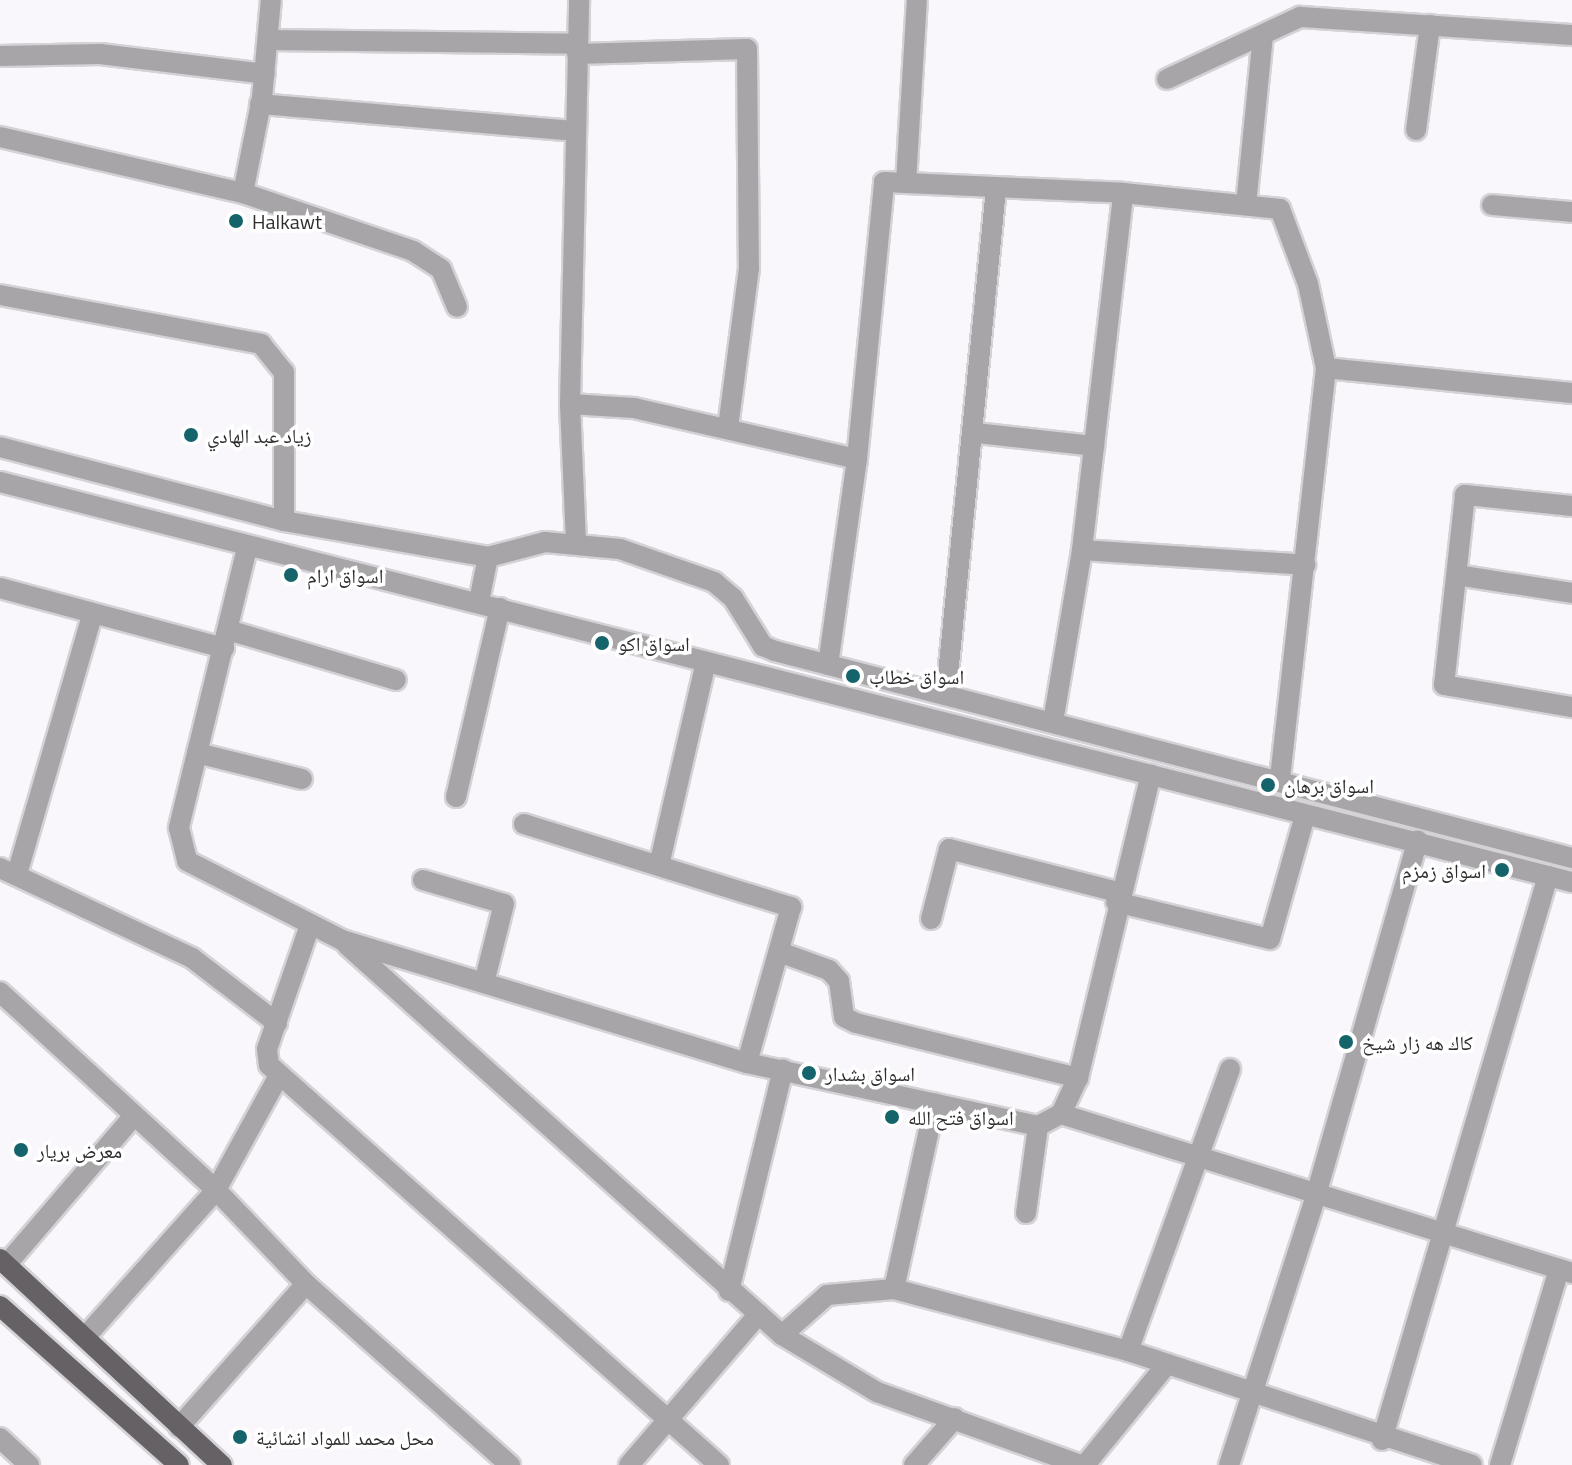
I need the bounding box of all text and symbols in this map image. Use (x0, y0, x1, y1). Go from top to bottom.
place label: Halkawt (252, 209, 322, 233)
marker: Halkawt (227, 212, 245, 230)
place label: زياد عبد الهادي (207, 423, 311, 447)
marker: زياد عبد الهادي (182, 426, 200, 444)
place label: اسواق ارام (307, 563, 383, 587)
marker: اسواق ارام (282, 566, 300, 584)
place label: اسواق اكو (618, 631, 690, 655)
marker: اسواق اكو (593, 634, 611, 652)
place label: اسواق خطاب (869, 664, 964, 688)
marker: اسواق خطاب (844, 667, 862, 685)
place label: اسواق برهان (1284, 773, 1374, 797)
marker: اسواق برهان (1259, 776, 1277, 794)
place label: اسواق زمزم (1402, 858, 1486, 882)
marker: اسواق زمزم (1493, 861, 1511, 879)
place label: كاك هه زار شيخ (1362, 1030, 1473, 1054)
marker: كاك هه زار شيخ (1337, 1033, 1355, 1051)
place label: اسواق بشدار (825, 1061, 915, 1085)
marker: اسواق بشدار (800, 1064, 818, 1082)
place label: اسواق فتح الله (908, 1105, 1014, 1129)
marker: اسواق فتح الله (883, 1108, 901, 1126)
place label: معرض بريار (37, 1138, 122, 1162)
marker: معرض بريار (12, 1141, 30, 1159)
place label: محل محمد للمواد انشائية (256, 1425, 434, 1449)
marker: محل محمد للمواد انشائية (231, 1428, 249, 1446)

